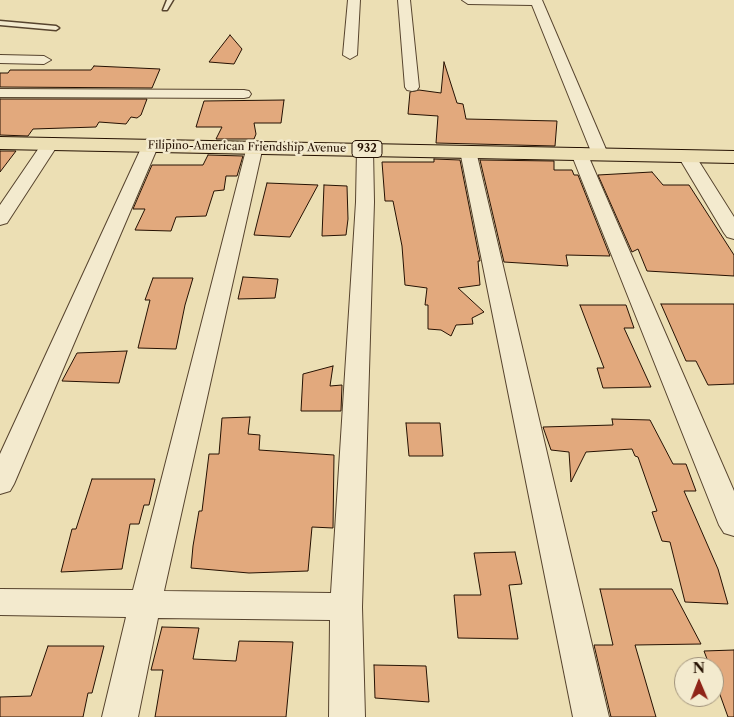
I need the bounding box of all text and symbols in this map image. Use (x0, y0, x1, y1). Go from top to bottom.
street label: Filipino-American Friendship Avenue (148, 139, 346, 155)
road number: 932 (352, 140, 382, 158)
north arrow (674, 657, 724, 707)
text: N (693, 659, 705, 677)

